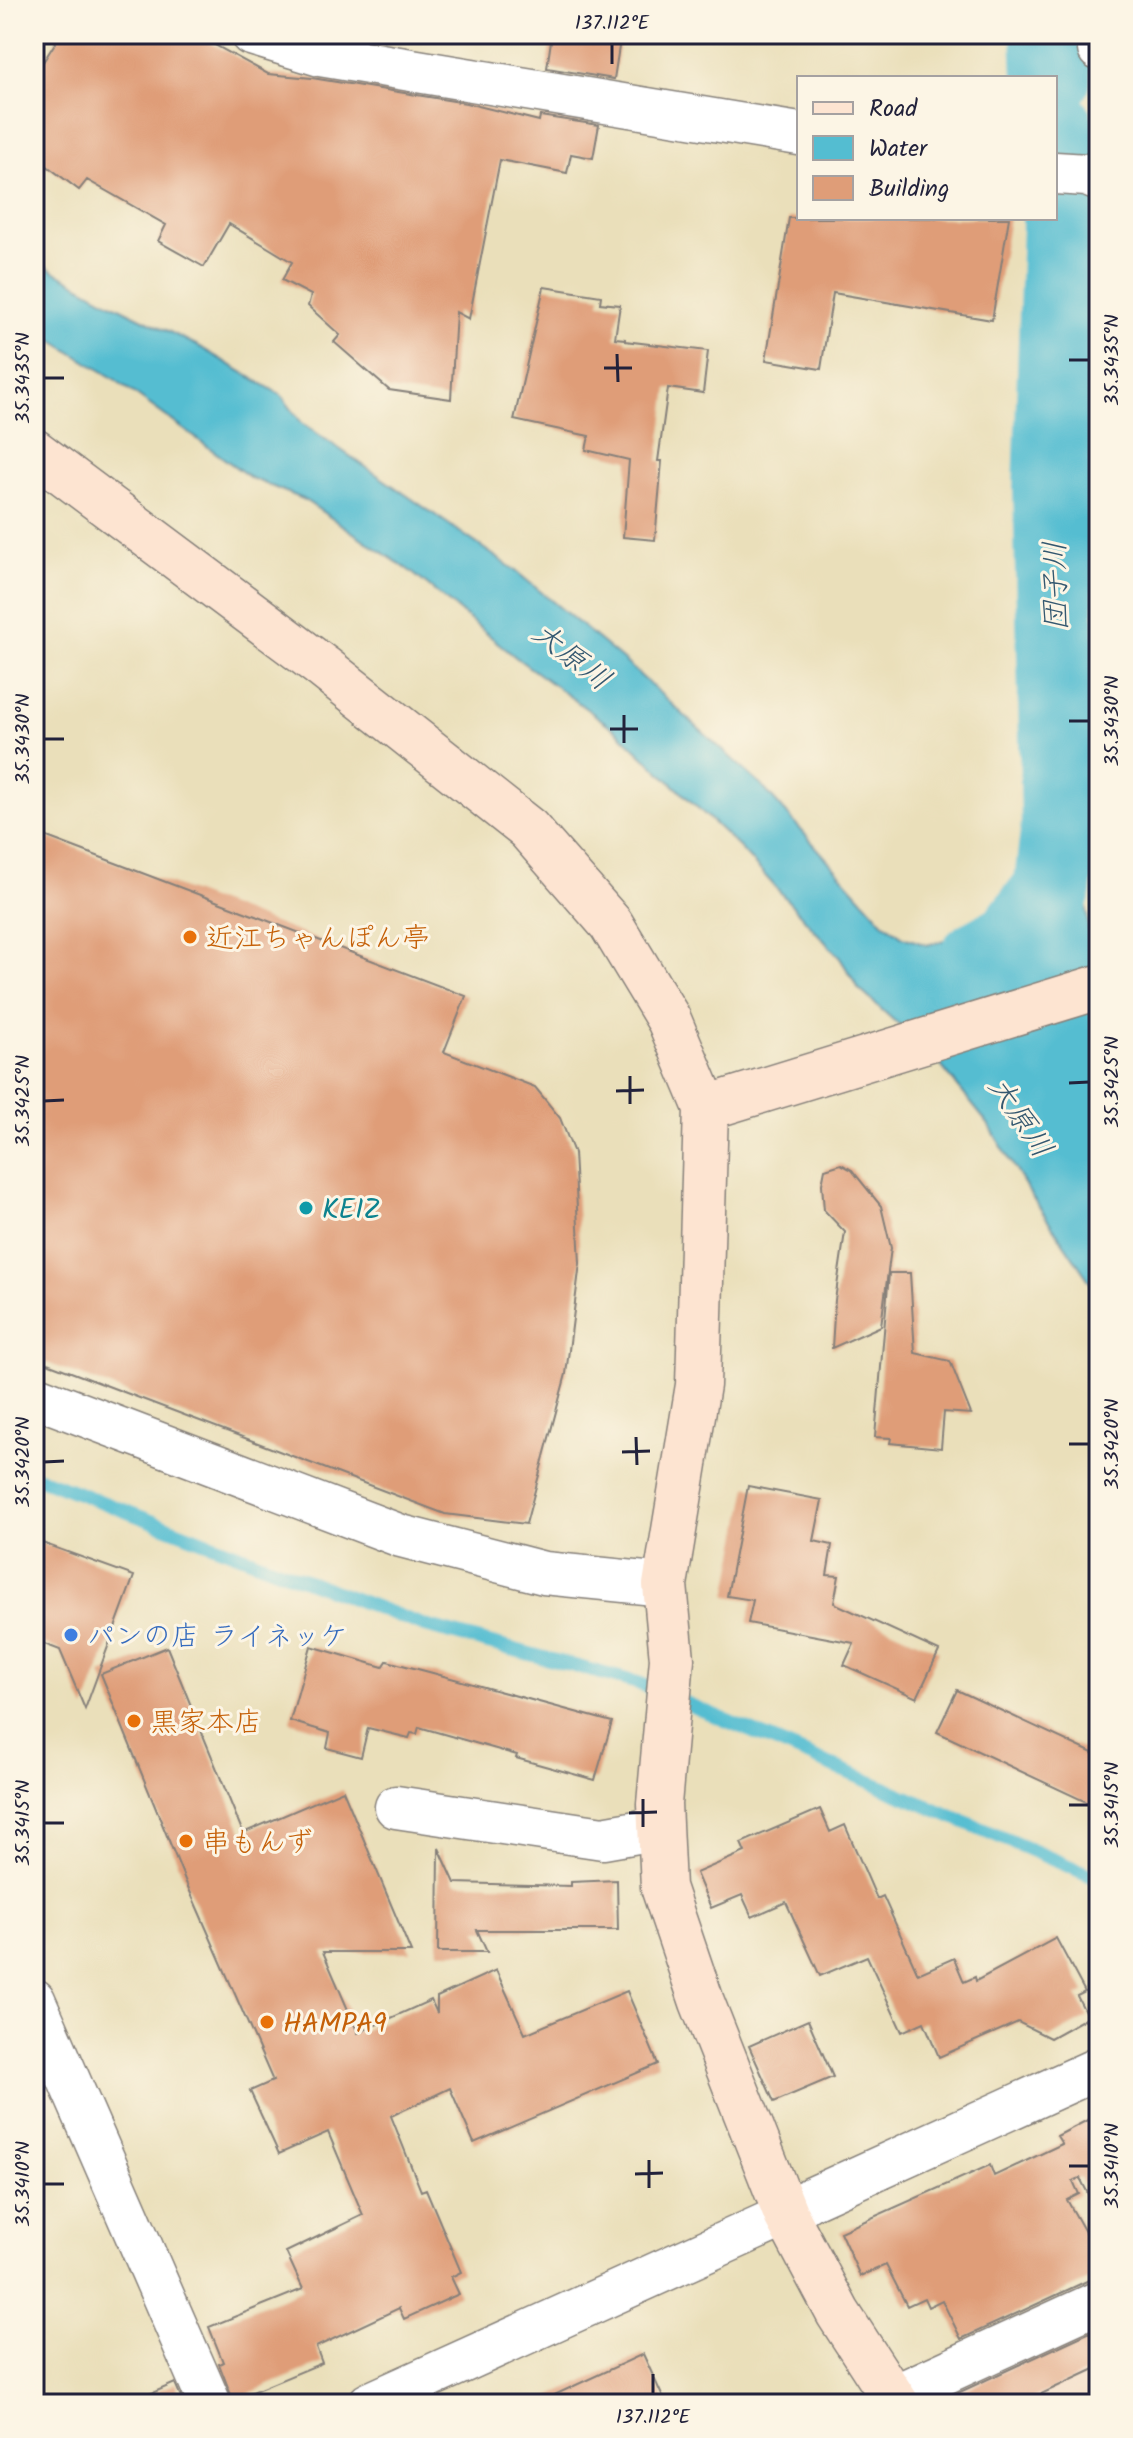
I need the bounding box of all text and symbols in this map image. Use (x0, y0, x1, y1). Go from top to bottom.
text: 137.112°E (575, 8, 650, 40)
legend (797, 76, 1057, 220)
text: Road (869, 90, 918, 129)
text: Water (869, 130, 929, 169)
text: Building (869, 170, 949, 209)
text: 35.3435°N (1097, 314, 1129, 406)
text: 35.3435°N (8, 332, 40, 424)
water label: 団子川 (1032, 541, 1082, 631)
water label: 大原川 (521, 611, 621, 704)
text: 35.3430°N (1097, 675, 1129, 767)
text: 35.3430°N (8, 693, 40, 785)
place label: 近江ちゃんぽん亭 (206, 917, 430, 962)
marker: 近江ちゃんぽん亭 (181, 928, 199, 946)
text: 35.3425°N (1097, 1036, 1129, 1128)
text: 35.3425°N (8, 1055, 40, 1147)
water label: 大原川 (974, 1067, 1064, 1169)
place label: KEIZ (322, 1188, 381, 1233)
marker: KEIZ (297, 1199, 315, 1217)
text: 35.3420°N (1097, 1398, 1129, 1490)
text: 35.3420°N (8, 1416, 40, 1508)
place label: パンの店 ライネッケ (87, 1615, 348, 1660)
marker: パンの店 ライネッケ (62, 1626, 80, 1644)
place label: 黒家本店 (150, 1701, 262, 1746)
marker: 黒家本店 (125, 1712, 143, 1730)
text: 35.3415°N (1097, 1762, 1129, 1848)
text: 35.3415°N (8, 1780, 40, 1866)
place label: 串もんず (202, 1821, 313, 1866)
marker: 串もんず (177, 1832, 195, 1850)
place label: HAMPA9 (283, 2002, 387, 2047)
marker: HAMPA9 (258, 2013, 276, 2031)
text: 35.3410°N (1097, 2123, 1129, 2209)
text: 35.3410°N (8, 2141, 40, 2227)
text: 137.112°E (616, 2402, 691, 2434)

